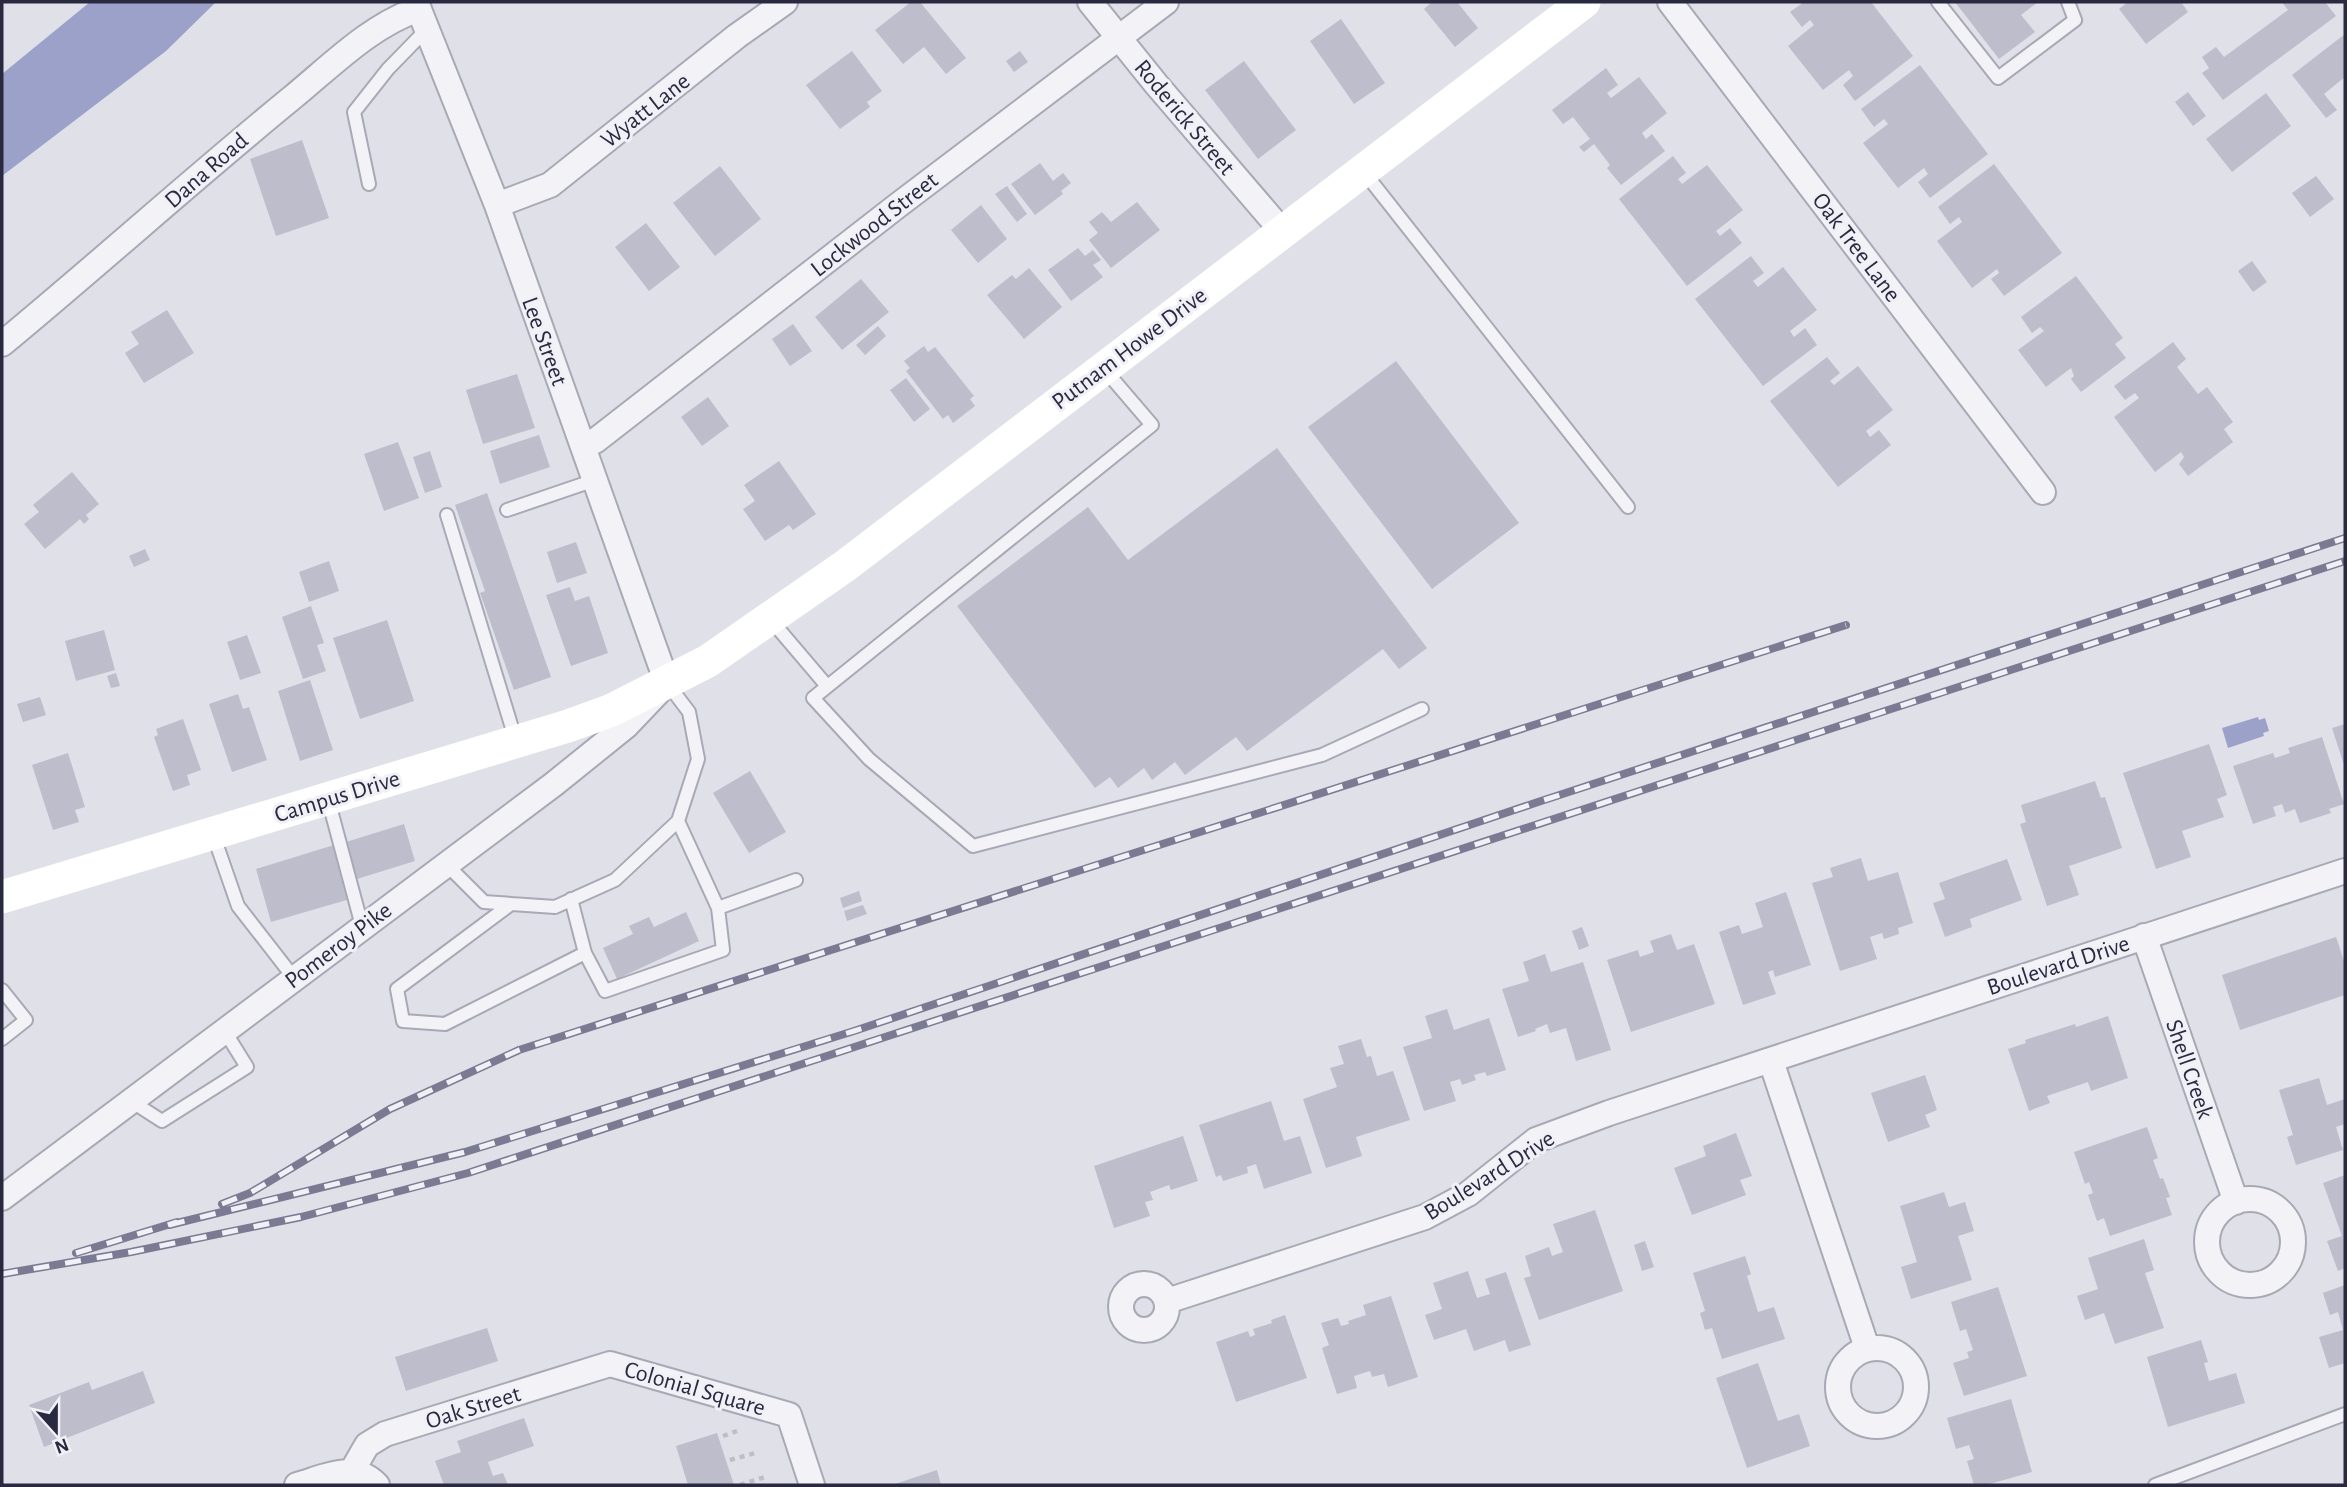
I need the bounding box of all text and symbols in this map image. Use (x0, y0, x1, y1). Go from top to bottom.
street label: Roderick Street (1129, 56, 1239, 180)
street label: Wyatt Lane (597, 69, 695, 153)
street label: Dana Road (160, 128, 253, 213)
street label: Lockwood Street (807, 168, 943, 282)
street label: Oak Tree Lane (1808, 189, 1905, 307)
street label: Putnam Howe Drive (1048, 283, 1211, 415)
street label: Lee Street (517, 294, 571, 389)
street label: Campus Drive (272, 767, 403, 827)
street label: Pomeroy Pike (281, 898, 396, 993)
street label: Boulevard Drive (1984, 932, 2133, 1000)
street label: Shell Creek (2161, 1017, 2217, 1122)
street label: Boulevard Drive (1420, 1126, 1559, 1225)
street label: Colonial Square (622, 1357, 768, 1421)
street label: Oak Street (423, 1382, 524, 1434)
north arrow (21, 1396, 91, 1466)
text: N (52, 1434, 71, 1457)

